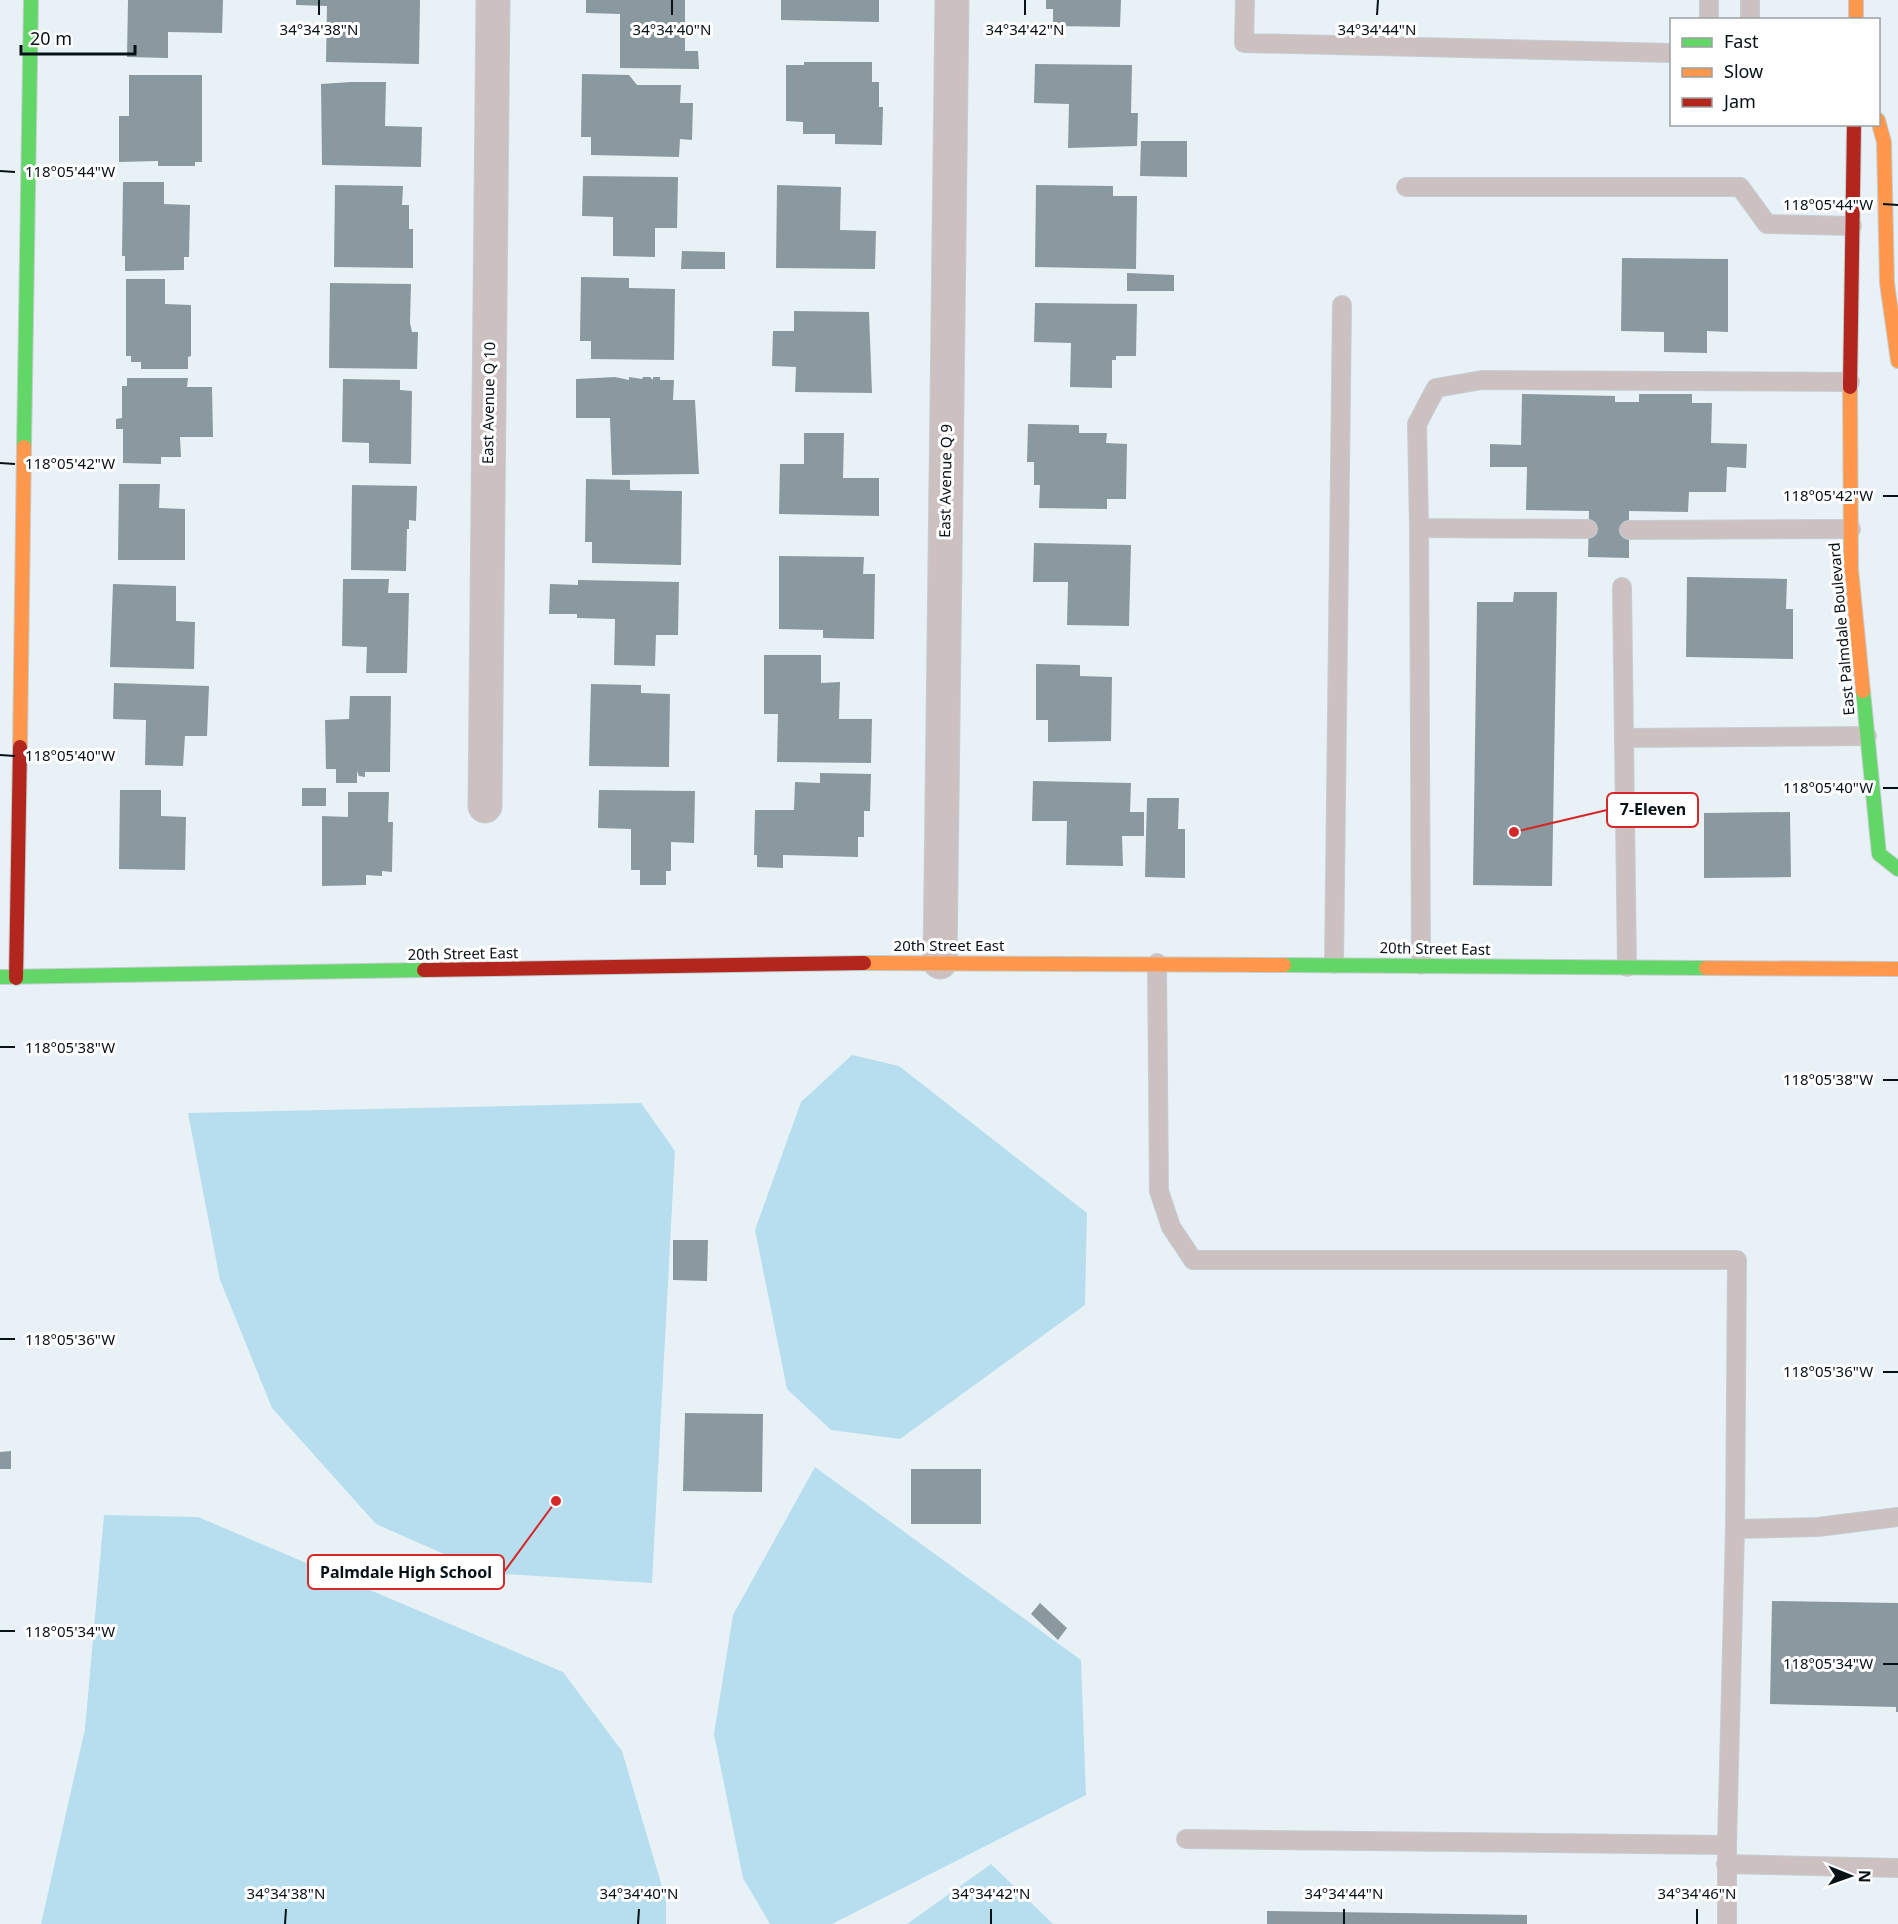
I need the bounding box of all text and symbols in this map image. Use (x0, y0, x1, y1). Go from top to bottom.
scale bar (21, 18, 135, 56)
legend (1670, 18, 1880, 126)
text: 34°34'38"N (280, 19, 358, 39)
text: 34°34'40"N (633, 19, 711, 39)
text: 34°34'42"N (986, 19, 1064, 39)
text: 34°34'44"N (1338, 19, 1416, 39)
text: 20 m (30, 26, 72, 50)
text: Fast (1724, 29, 1759, 53)
text: Slow (1724, 59, 1763, 83)
text: Jam (1722, 89, 1756, 113)
text: 118°05'44"W (25, 161, 115, 181)
text: 118°05'44"W (1783, 194, 1873, 214)
street label: East Avenue Q 10 (477, 342, 499, 464)
street label: East Avenue Q 9 (934, 424, 956, 538)
text: 118°05'42"W (25, 453, 115, 473)
text: 118°05'42"W (1783, 485, 1873, 505)
street label: East Palmdale Boulevard (1823, 542, 1859, 717)
text: 118°05'40"W (25, 745, 115, 765)
text: 118°05'40"W (1783, 777, 1873, 797)
callout: 7-Eleven (1607, 793, 1698, 827)
text: 7-Eleven (1620, 798, 1686, 820)
street label: 20th Street East (894, 935, 1005, 955)
street label: 20th Street East (1379, 937, 1491, 959)
street label: 20th Street East (407, 942, 519, 964)
text: 118°05'38"W (25, 1037, 115, 1057)
text: 118°05'38"W (1783, 1069, 1873, 1089)
text: 118°05'36"W (25, 1329, 115, 1349)
text: 118°05'36"W (1783, 1361, 1873, 1381)
callout: Palmdale High School (308, 1555, 504, 1589)
text: Palmdale High School (320, 1561, 492, 1583)
text: 118°05'34"W (25, 1621, 115, 1641)
text: 118°05'34"W (1783, 1653, 1873, 1673)
north arrow (1820, 1846, 1880, 1906)
text: N (1854, 1870, 1876, 1883)
text: 34°34'38"N (247, 1883, 325, 1903)
text: 34°34'40"N (600, 1883, 678, 1903)
text: 34°34'42"N (952, 1883, 1030, 1903)
text: 34°34'44"N (1305, 1883, 1383, 1903)
text: 34°34'46"N (1658, 1883, 1736, 1903)

